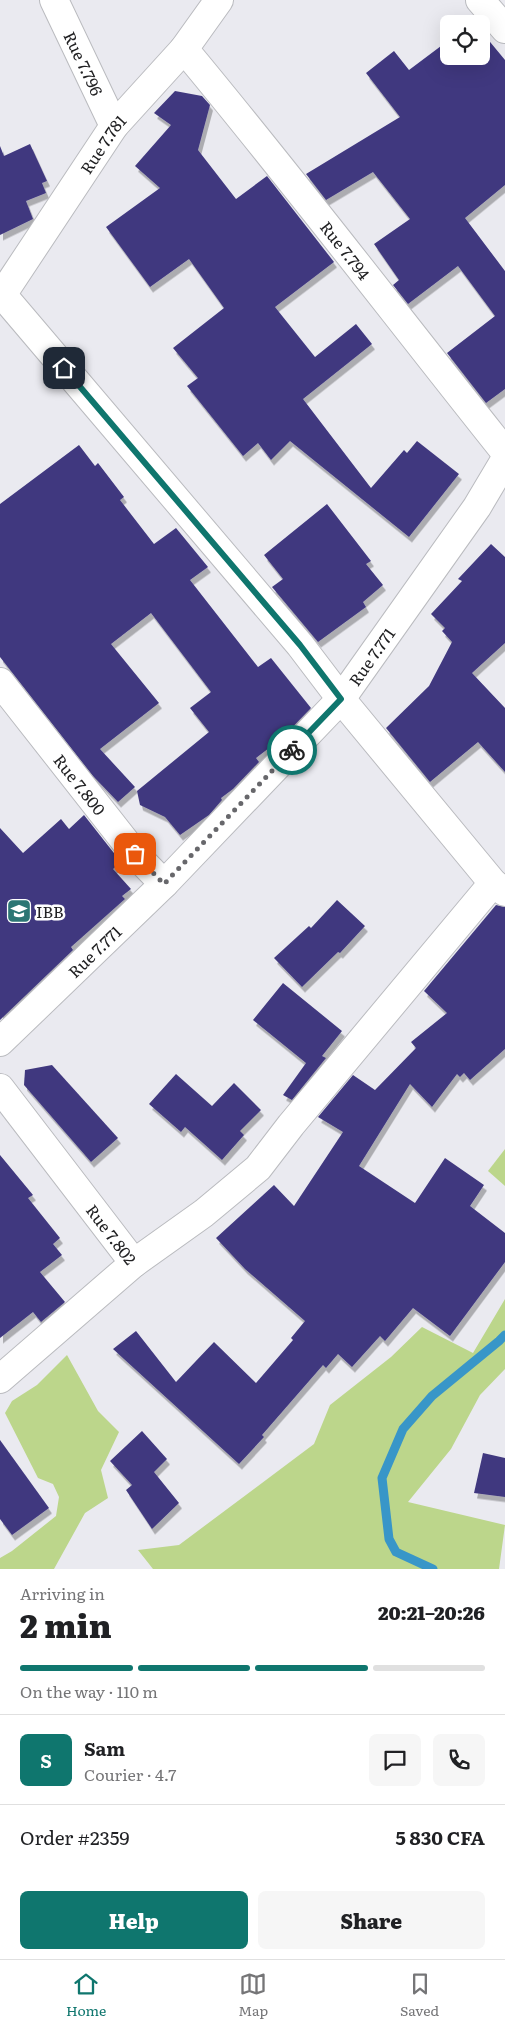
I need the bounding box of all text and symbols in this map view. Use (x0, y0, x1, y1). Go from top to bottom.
map controls (440, 15, 490, 65)
button: locate (440, 15, 490, 65)
street label: Rue 7.796 (59, 27, 110, 100)
street label: Rue 7.781 (74, 109, 131, 178)
street label: Rue 7.794 (315, 216, 377, 285)
pin (43, 347, 85, 389)
icon: home (50, 354, 78, 382)
street label: Rue 7.771 (342, 622, 400, 690)
courier (267, 725, 317, 775)
icon: bike (278, 736, 306, 764)
street label: Rue 7.800 (49, 749, 112, 820)
pin (114, 833, 156, 875)
icon: bag (121, 840, 149, 868)
school or university icon: IBB (6, 898, 32, 924)
place label: IBB (36, 899, 64, 923)
street label: Rue 7.771 (62, 919, 127, 983)
street label: Rue 7.802 (81, 1199, 143, 1269)
text: Arriving in (20, 1581, 105, 1605)
text: 20:21–20:26 (378, 1598, 485, 1626)
text: 2 min (20, 1600, 112, 1648)
text: On the way · 110 m (20, 1679, 158, 1703)
text: Sam (84, 1734, 125, 1762)
button: chat (369, 1734, 421, 1786)
button: phone (433, 1734, 485, 1786)
text: S (40, 1746, 52, 1774)
text: Courier · 4.7 (84, 1762, 176, 1786)
text: Order #2359 (20, 1823, 129, 1851)
text: 5 830 CFA (395, 1823, 485, 1851)
button: Help (20, 1891, 248, 1949)
button: Share (258, 1891, 485, 1949)
tab: Home (66, 1970, 106, 2020)
tab: Map (238, 1970, 268, 2020)
tab: Saved (400, 1970, 439, 2020)

